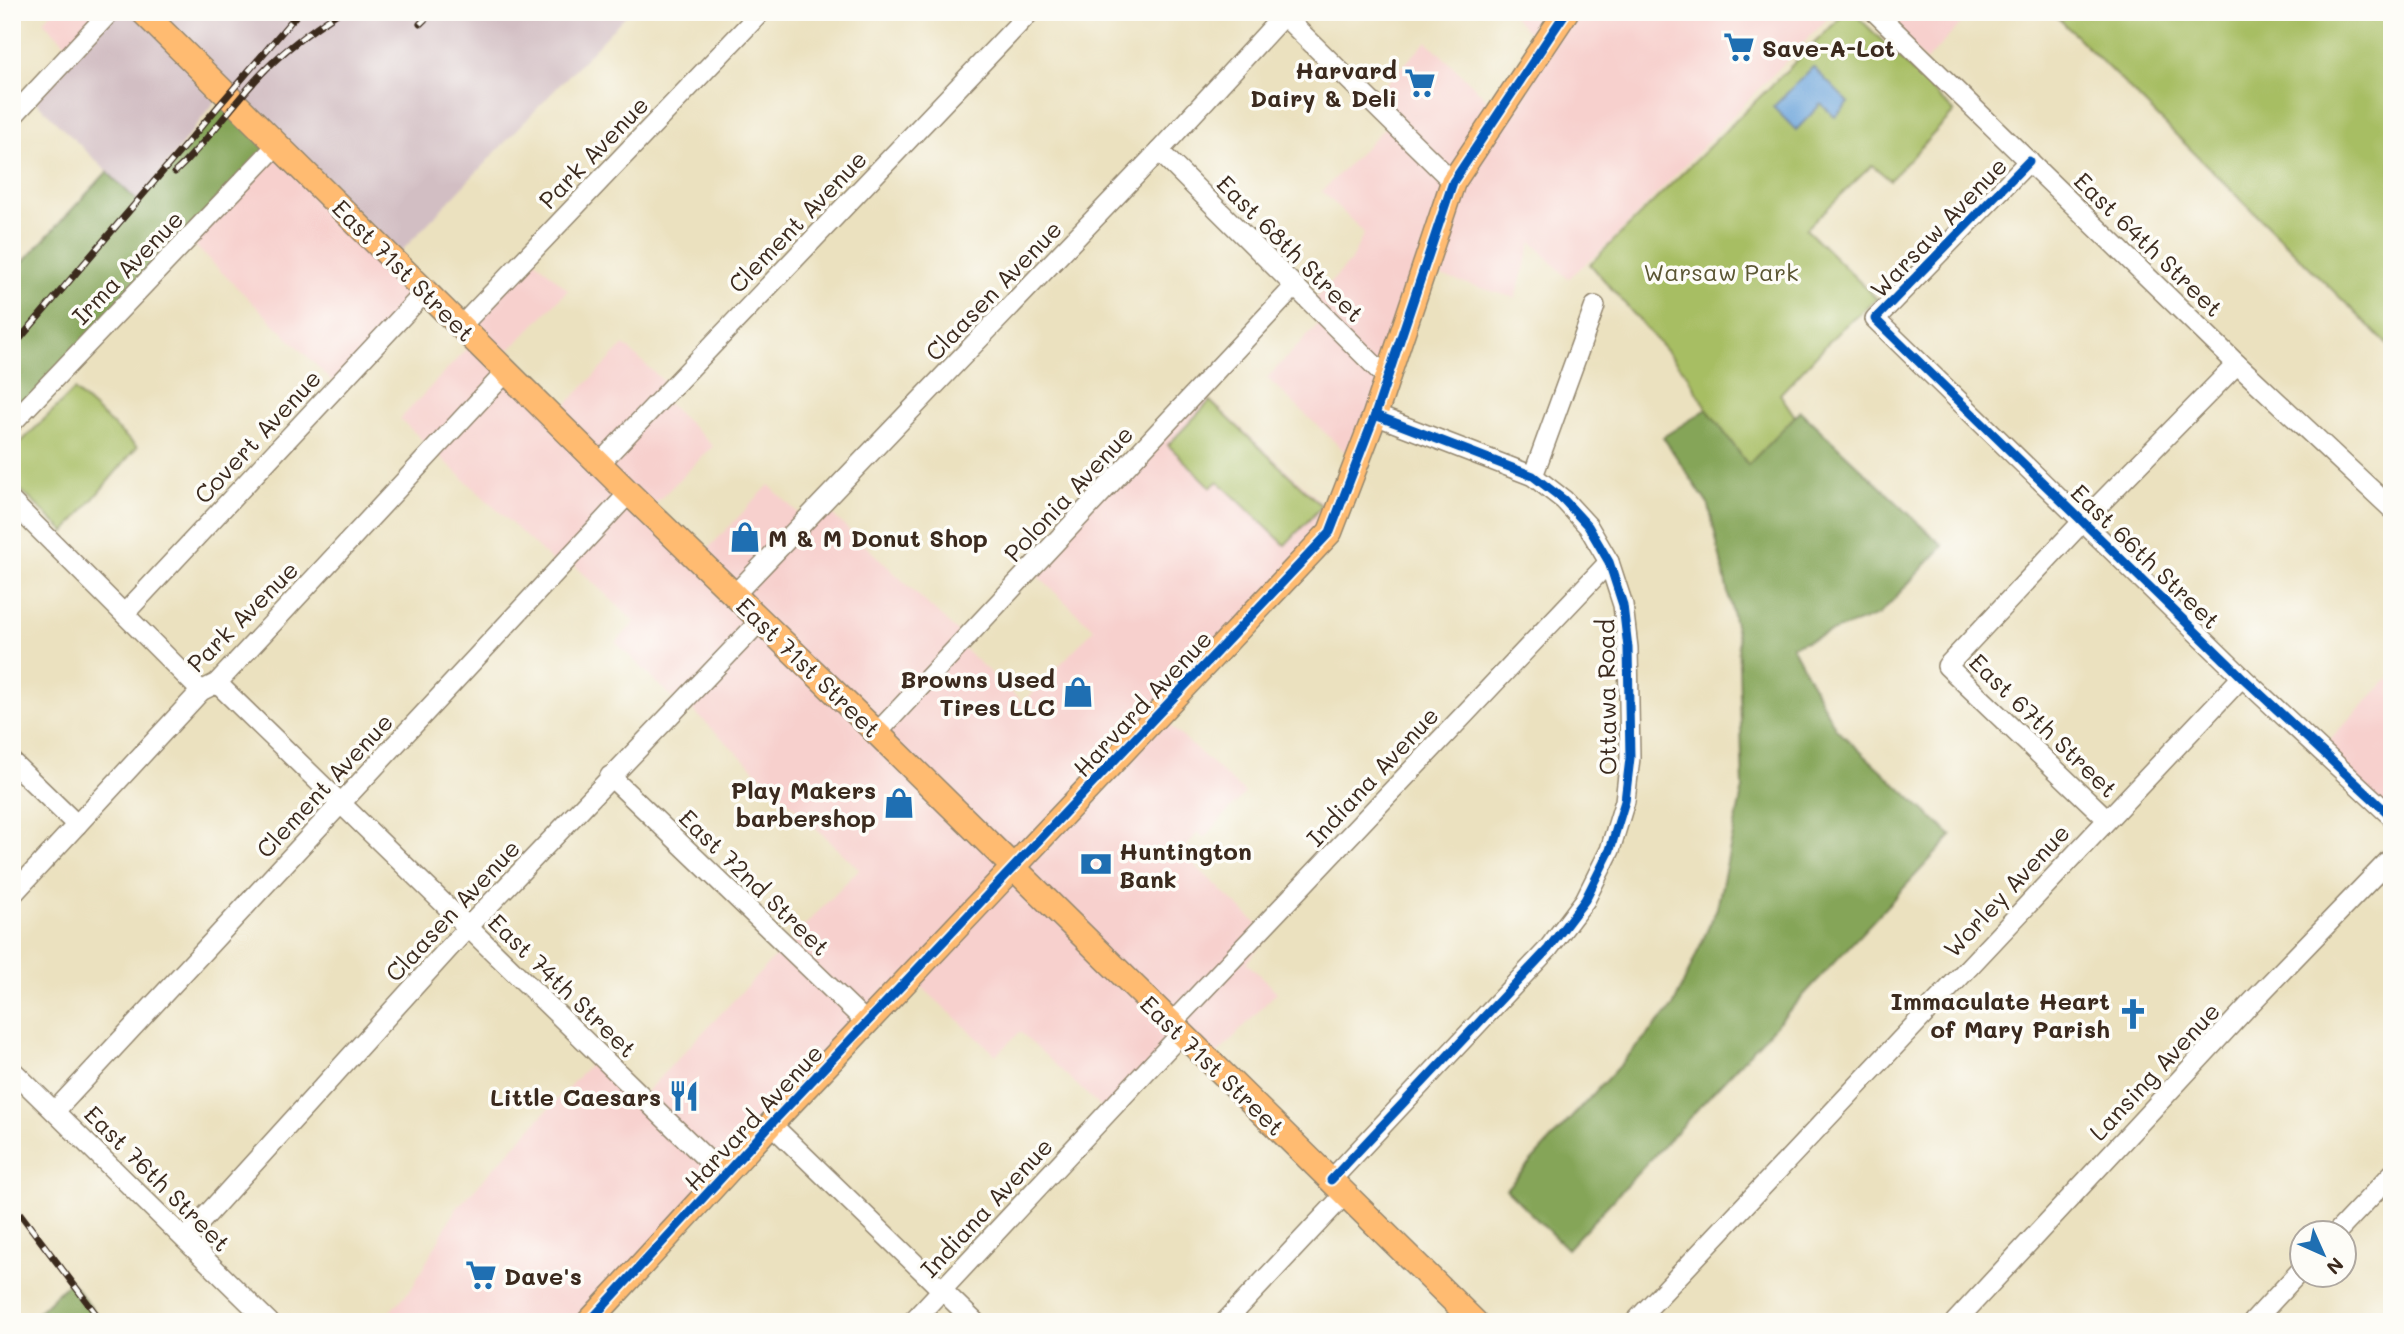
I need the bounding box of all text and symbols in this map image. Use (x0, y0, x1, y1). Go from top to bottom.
supermarket icon: Save-A-Lot (1722, 30, 1756, 64)
place label: Save-A-Lot (1762, 32, 1895, 63)
place label: Harvard Dairy & Deli (1250, 54, 1397, 113)
supermarket icon: Harvard Dairy & Deli (1403, 66, 1437, 100)
street label: Park Avenue (531, 89, 655, 215)
street label: Clement Avenue (721, 143, 873, 299)
street label: Warsaw Avenue (1863, 150, 2013, 304)
street label: East 64th Street (2068, 165, 2230, 323)
street label: East 68th Street (1211, 168, 1371, 328)
street label: East 71st Street (326, 192, 482, 348)
street label: Irma Avenue (65, 203, 189, 331)
street label: Claasen Avenue (918, 213, 1068, 367)
park label: Warsaw Park (1643, 256, 1799, 287)
street label: Covert Avenue (187, 362, 327, 510)
street label: Polonia Avenue (997, 418, 1139, 568)
street label: East 66th Street (2065, 477, 2227, 635)
shop icon: M & M Donut Shop (728, 520, 762, 554)
place label: M & M Donut Shop (768, 522, 988, 553)
street label: Park Avenue (180, 554, 304, 678)
street label: East 71st Street (730, 590, 888, 744)
street label: Ottawa Road (1589, 619, 1623, 775)
street label: Harvard Avenue (1066, 623, 1218, 783)
street label: East 67th Street (1963, 646, 2125, 804)
place label: Browns Used Tires LLC (900, 663, 1055, 722)
shop icon: Browns Used Tires LLC (1061, 675, 1095, 709)
street label: Indiana Avenue (1299, 699, 1445, 853)
street label: Clement Avenue (249, 706, 399, 864)
place label: Play Makers barbershop (731, 774, 876, 833)
shop icon: Play Makers barbershop (882, 786, 916, 820)
street label: East 72nd Street (673, 802, 837, 962)
street label: Worley Avenue (1936, 817, 2076, 963)
street label: Claasen Avenue (378, 832, 526, 988)
place label: Huntington Bank (1119, 835, 1252, 894)
bank icon: Huntington Bank (1079, 847, 1113, 881)
street label: East 74th Street (482, 906, 644, 1064)
place label: Immaculate Heart of Mary Parish (1890, 985, 2110, 1044)
street label: East 71st Street (1134, 988, 1292, 1142)
street label: Lansing Avenue (2082, 995, 2226, 1147)
church icon: Immaculate Heart of Mary Parish (2116, 997, 2150, 1031)
street label: Harvard Avenue (677, 1037, 829, 1197)
restaurant icon: Little Caesars (667, 1079, 701, 1113)
place label: Little Caesars (490, 1081, 661, 1112)
street label: East 76th Street (78, 1098, 238, 1258)
street label: Indiana Avenue (913, 1130, 1059, 1284)
north arrow (2288, 1218, 2358, 1288)
text: N (2321, 1252, 2349, 1280)
supermarket icon: Dave's (464, 1258, 498, 1292)
place label: Dave's (504, 1260, 582, 1291)

